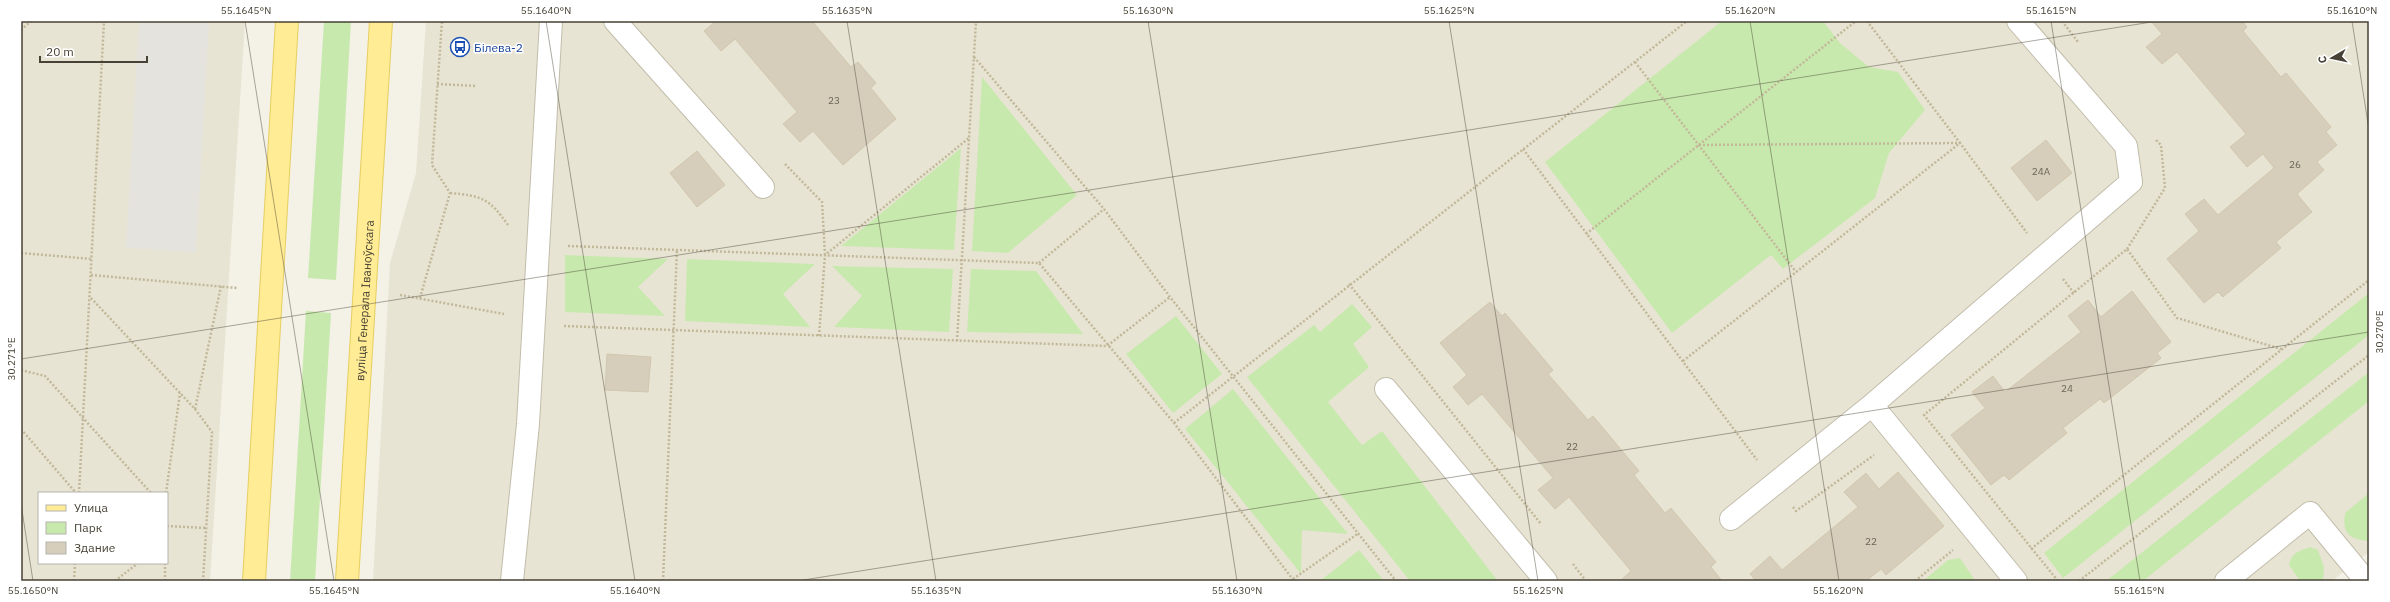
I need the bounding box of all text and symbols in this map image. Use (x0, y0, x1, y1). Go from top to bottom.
text: 55.1645°N (221, 4, 271, 17)
text: 55.1640°N (521, 4, 571, 17)
text: 55.1635°N (822, 4, 872, 17)
text: 55.1630°N (1123, 4, 1173, 17)
text: 55.1625°N (1424, 4, 1474, 17)
text: 55.1620°N (1725, 4, 1775, 17)
text: 55.1615°N (2026, 4, 2076, 17)
text: 55.1610°N (2327, 4, 2377, 17)
bus stop icon: Білева-2 (449, 36, 471, 58)
scale bar (40, 38, 147, 64)
north arrow (2312, 38, 2352, 78)
place label: Білева-2 (474, 40, 523, 55)
text: 20 m (46, 44, 74, 59)
text: С (2315, 55, 2330, 64)
house number: 23 (828, 94, 840, 107)
house number: 26 (2289, 158, 2301, 171)
house number: 24А (2032, 165, 2051, 178)
street label: вуліца Генерала Іваноўскага (352, 219, 376, 381)
text: 30.270°E (2373, 310, 2386, 354)
text: 30.271°E (5, 337, 18, 381)
house number: 24 (2061, 382, 2073, 395)
house number: 22 (1566, 440, 1578, 453)
legend (38, 492, 168, 564)
text: Улица (74, 500, 108, 515)
text: Парк (74, 520, 103, 535)
house number: 22 (1865, 535, 1877, 548)
text: Здание (74, 540, 116, 555)
text: 55.1650°N (8, 584, 58, 597)
text: 55.1645°N (309, 584, 359, 597)
text: 55.1640°N (610, 584, 660, 597)
text: 55.1635°N (911, 584, 961, 597)
text: 55.1630°N (1212, 584, 1262, 597)
text: 55.1625°N (1513, 584, 1563, 597)
text: 55.1620°N (1813, 584, 1863, 597)
text: 55.1615°N (2114, 584, 2164, 597)

